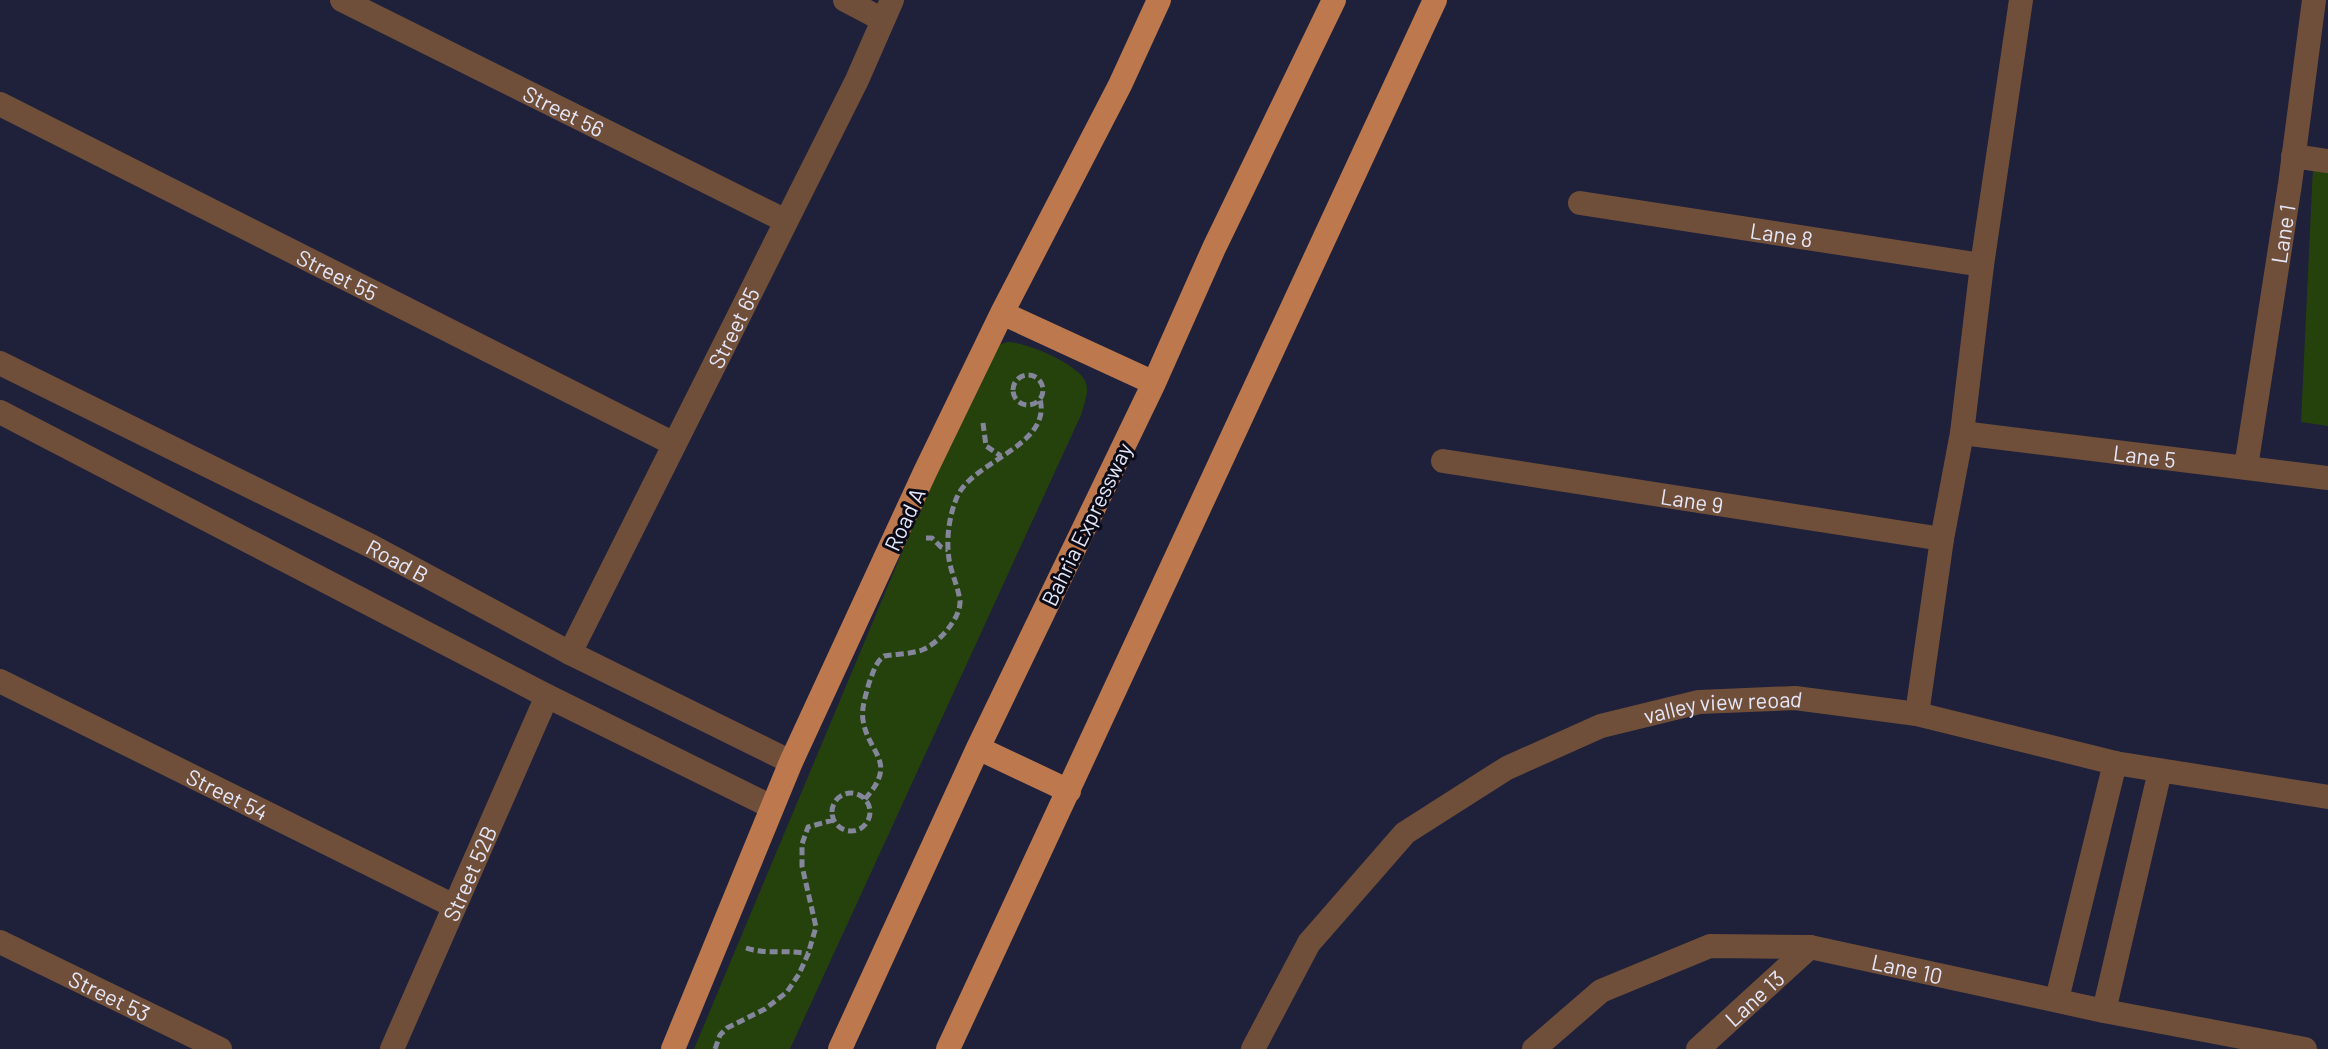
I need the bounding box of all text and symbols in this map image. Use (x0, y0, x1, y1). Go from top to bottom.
street label: Street 56 (519, 79, 609, 142)
street label: Lane 1 (2265, 203, 2300, 265)
street label: Lane 8 (1748, 216, 1815, 252)
street label: Street 55 (293, 243, 382, 305)
street label: Street 65 (702, 283, 764, 372)
street label: Bahria Expressway (1035, 438, 1137, 610)
street label: Lane 5 (2112, 439, 2177, 472)
street label: Lane 9 (1659, 482, 1725, 518)
street label: Road A (878, 483, 930, 555)
street label: Road B (362, 533, 433, 588)
street label: valley view reoad (1641, 685, 1804, 728)
street label: Street 54 (182, 763, 273, 825)
street label: Street 52B (437, 822, 501, 925)
street label: Lane 10 (1869, 948, 1945, 988)
street label: Lane 13 (1719, 964, 1789, 1031)
street label: Street 53 (65, 965, 155, 1026)

